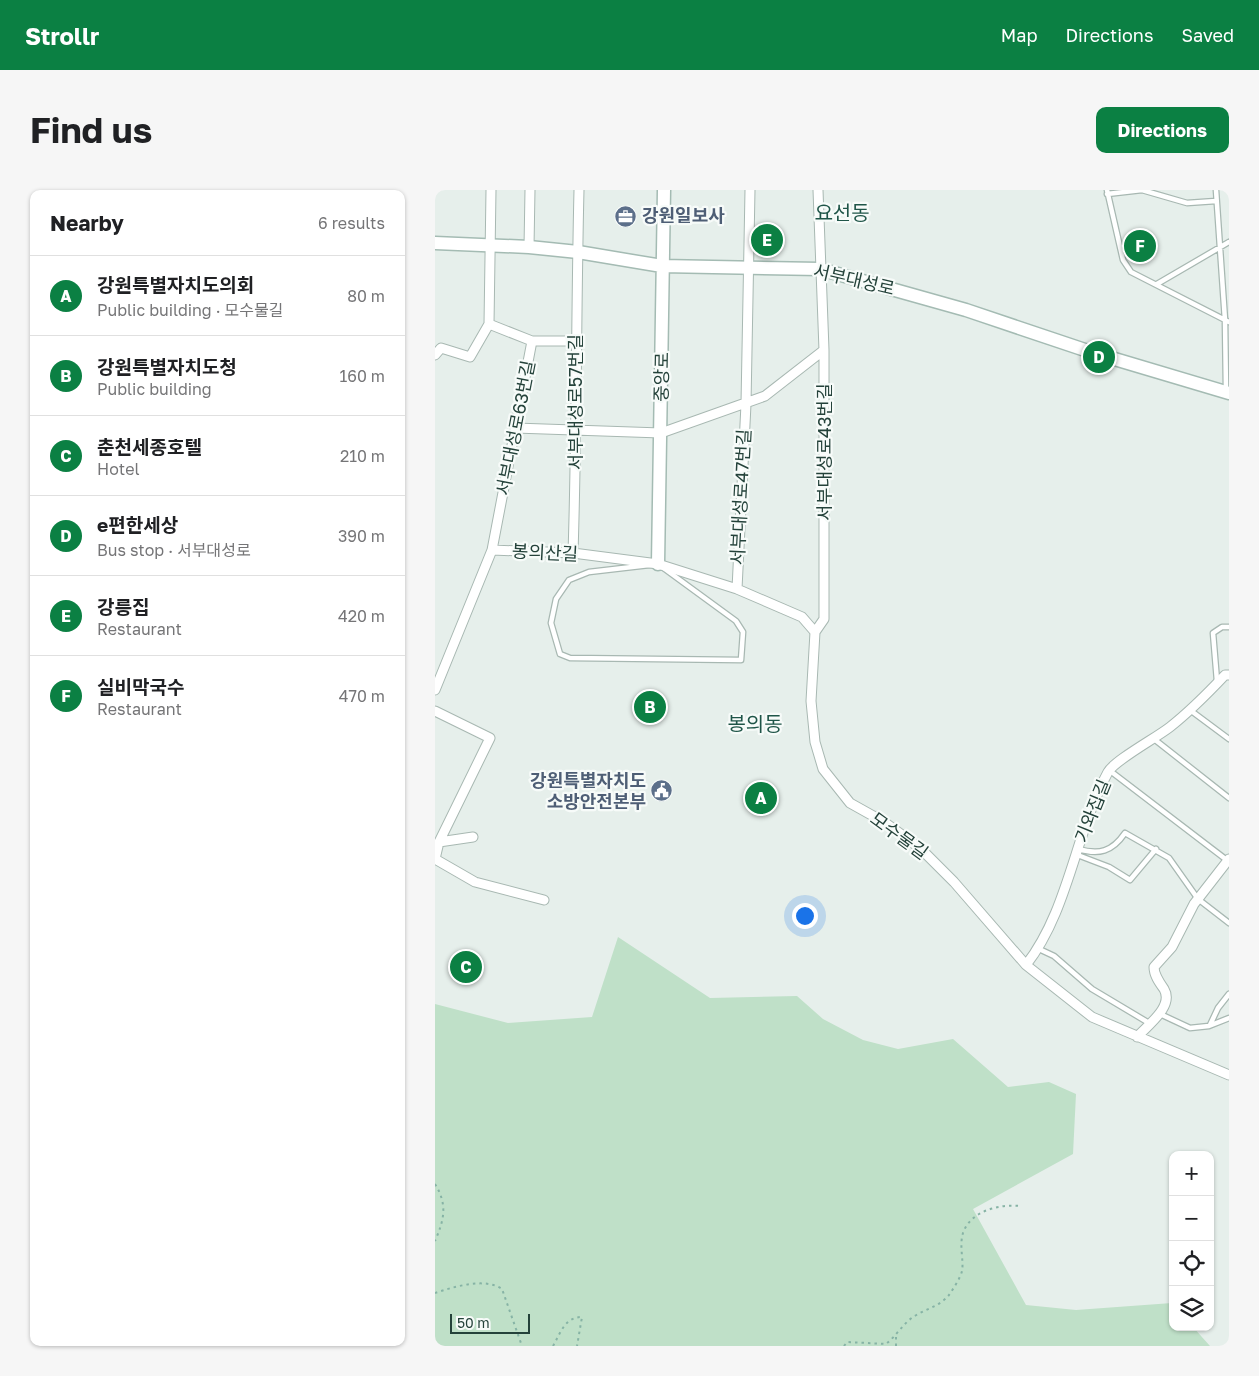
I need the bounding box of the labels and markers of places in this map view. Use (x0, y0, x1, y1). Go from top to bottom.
office icon: 강원일보사 (614, 204, 638, 228)
place label: 강원일보사 (642, 204, 725, 226)
pin: E (751, 221, 783, 259)
pin: F (1124, 227, 1156, 265)
pin: D (1083, 338, 1115, 376)
pin: B (634, 688, 666, 726)
place label: 강원특별자치도 소방안전본부 (530, 769, 646, 812)
public building icon: 강원특별자치도 소방안전본부 (650, 779, 674, 803)
pin: A (745, 779, 777, 817)
pin: C (450, 948, 482, 986)

